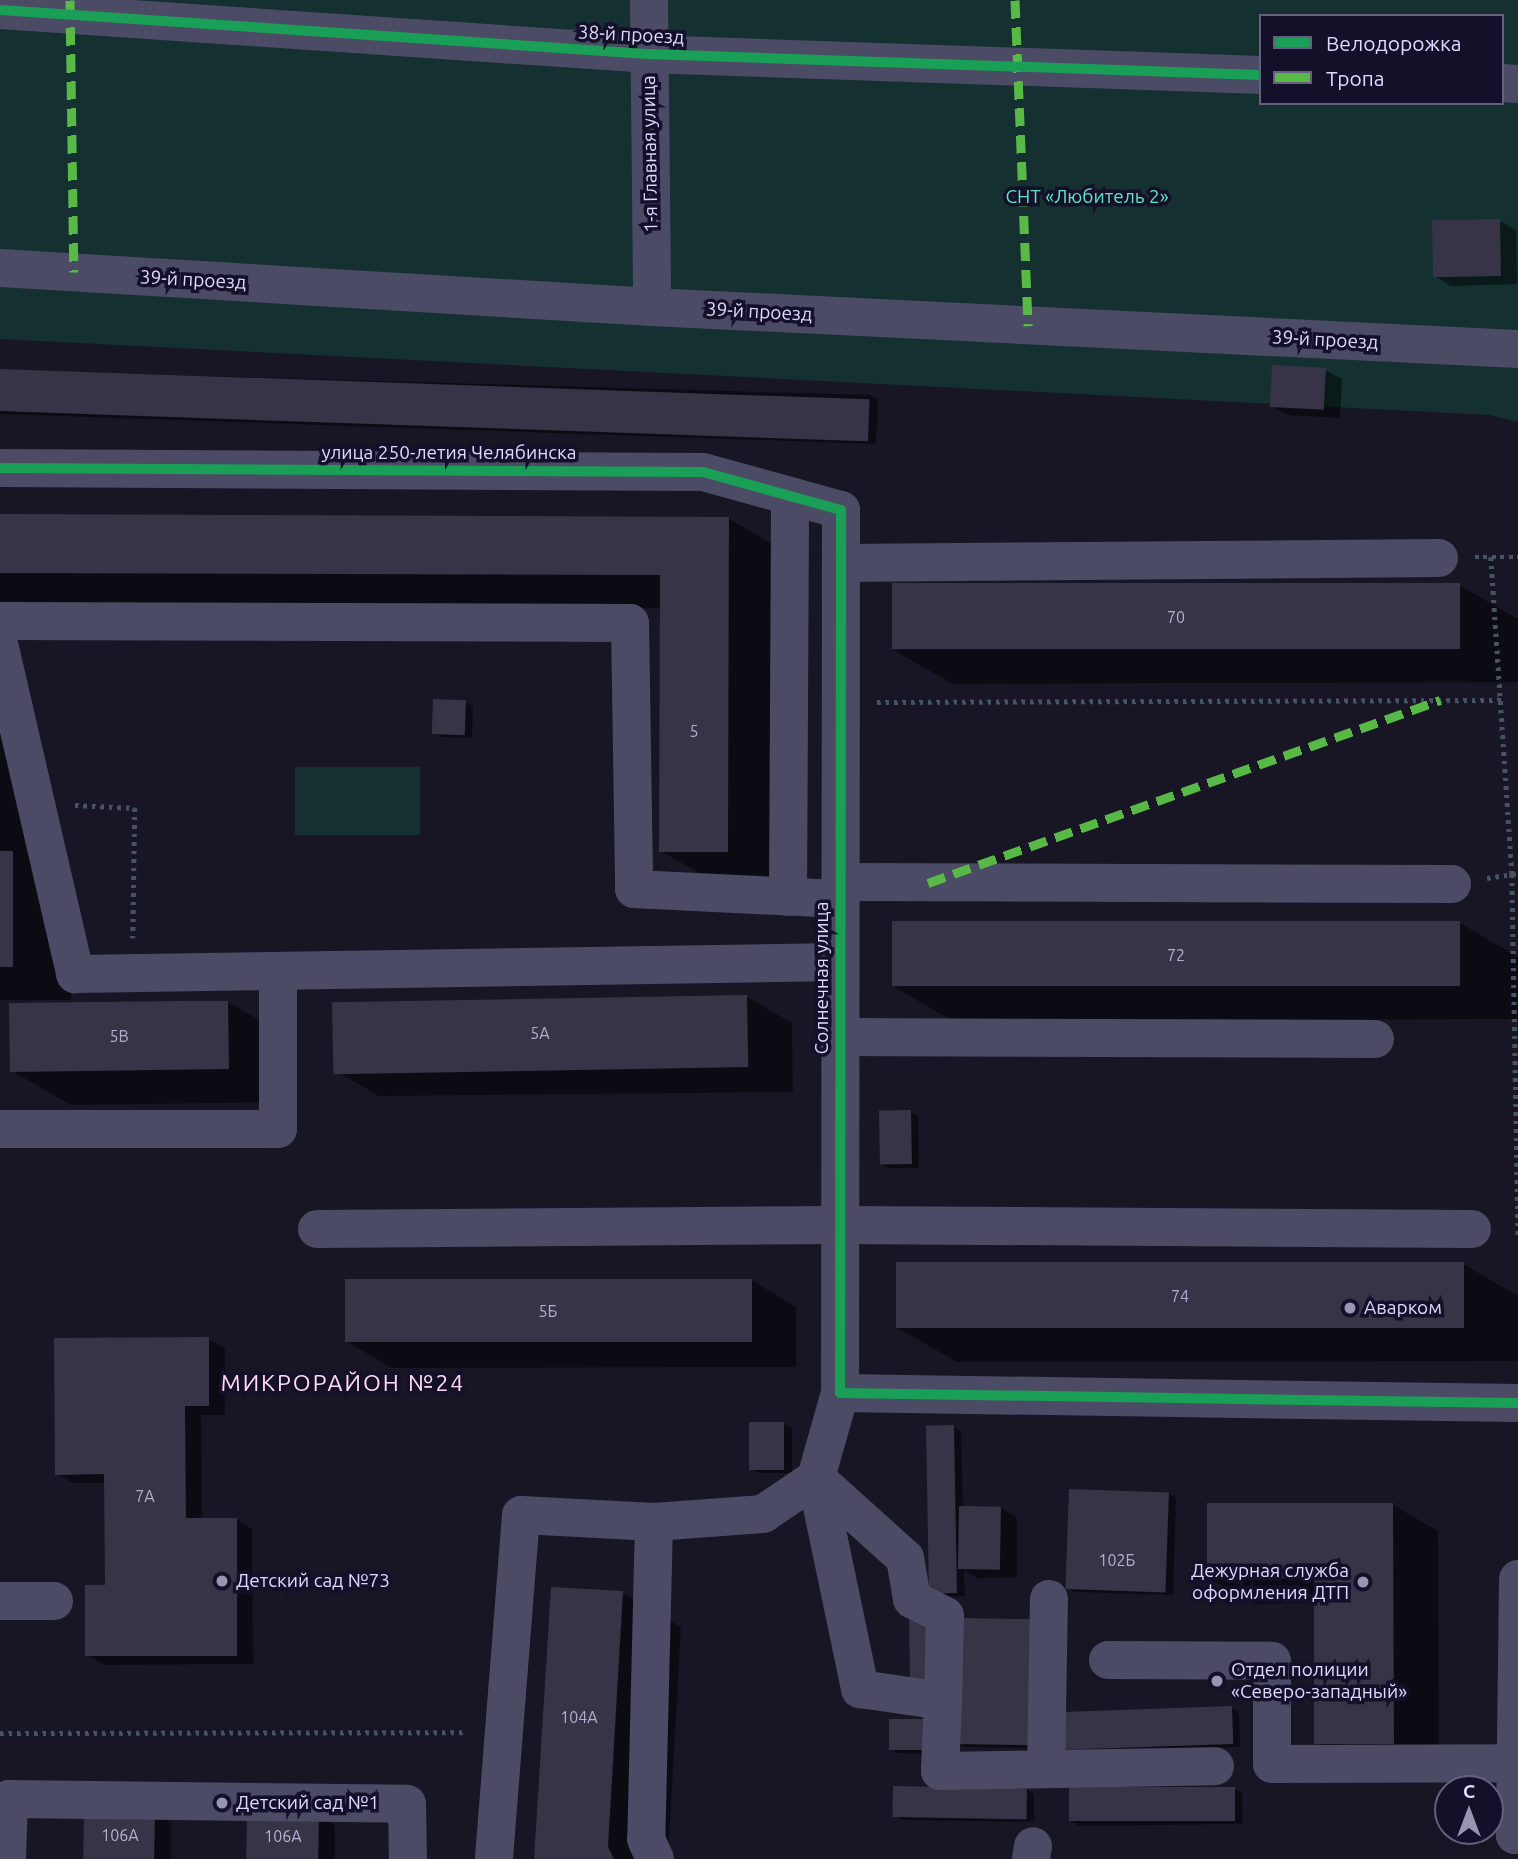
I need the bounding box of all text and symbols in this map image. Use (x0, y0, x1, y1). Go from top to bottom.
legend (1259, 14, 1504, 105)
street label: 38-й проезд (577, 21, 685, 49)
text: Велодорожка (1326, 31, 1462, 55)
text: Тропа (1326, 66, 1385, 90)
street label: 1-я Главная улица (637, 75, 663, 233)
park label: СНТ «Любитель 2» (1005, 186, 1169, 208)
street label: 39-й проезд (139, 266, 247, 294)
street label: 39-й проезд (705, 298, 813, 326)
street label: 39-й проезд (1271, 326, 1379, 354)
street label: улица 250-летия Челябинска (321, 442, 577, 464)
house number: 70 (1167, 607, 1185, 627)
house number: 5 (689, 721, 699, 741)
street label: Солнечная улица (811, 902, 833, 1054)
house number: 72 (1167, 945, 1185, 965)
house number: 5А (530, 1023, 550, 1043)
house number: 5В (109, 1026, 129, 1046)
house number: 74 (1171, 1286, 1189, 1306)
place label: Аварком (1364, 1297, 1442, 1319)
marker: Аварком (1342, 1300, 1358, 1316)
house number: 5Б (539, 1301, 557, 1321)
district label: МИКРОРАЙОН №24 (222, 1369, 464, 1397)
house number: 7А (135, 1486, 155, 1506)
house number: 102Б (1099, 1550, 1135, 1570)
place label: Дежурная служба оформления ДТП (1191, 1560, 1349, 1604)
place label: Детский сад №73 (236, 1570, 390, 1592)
marker: Детский сад №73 (214, 1573, 230, 1589)
marker: Дежурная служба оформления ДТП (1355, 1574, 1371, 1590)
place label: Отдел полиции «Северо-западный» (1231, 1659, 1407, 1703)
marker: Отдел полиции «Северо-западный» (1209, 1673, 1225, 1689)
house number: 104А (560, 1707, 598, 1727)
north arrow (1434, 1775, 1504, 1845)
text: С (1463, 1780, 1475, 1802)
place label: Детский сад №1 (236, 1792, 379, 1814)
marker: Детский сад №1 (214, 1795, 230, 1811)
house number: 106А (101, 1825, 139, 1845)
house number: 106А (264, 1826, 302, 1846)

